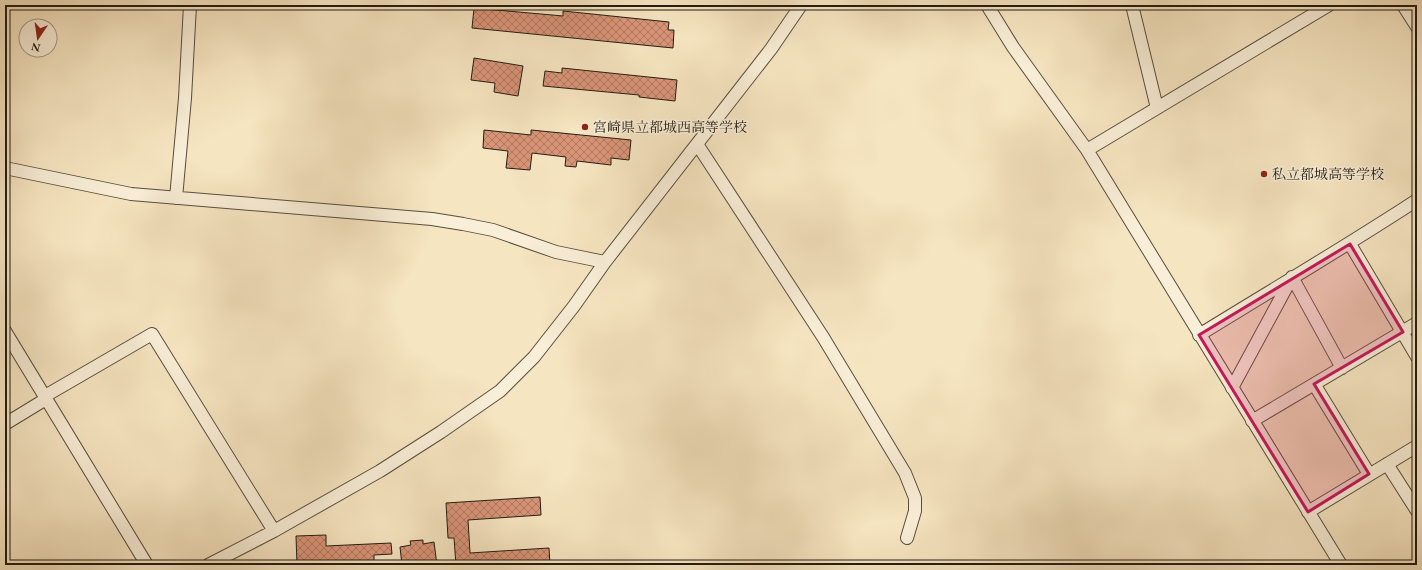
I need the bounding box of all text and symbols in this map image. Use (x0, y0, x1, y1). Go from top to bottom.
north arrow (18, 18, 58, 58)
text: N (30, 40, 42, 56)
place label: 宮崎県立都城西高等学校 (593, 118, 747, 136)
marker: 宮崎県立都城西高等学校 (580, 122, 590, 132)
place label: 私立都城高等学校 (1272, 165, 1384, 183)
marker: 私立都城高等学校 (1259, 169, 1269, 179)

